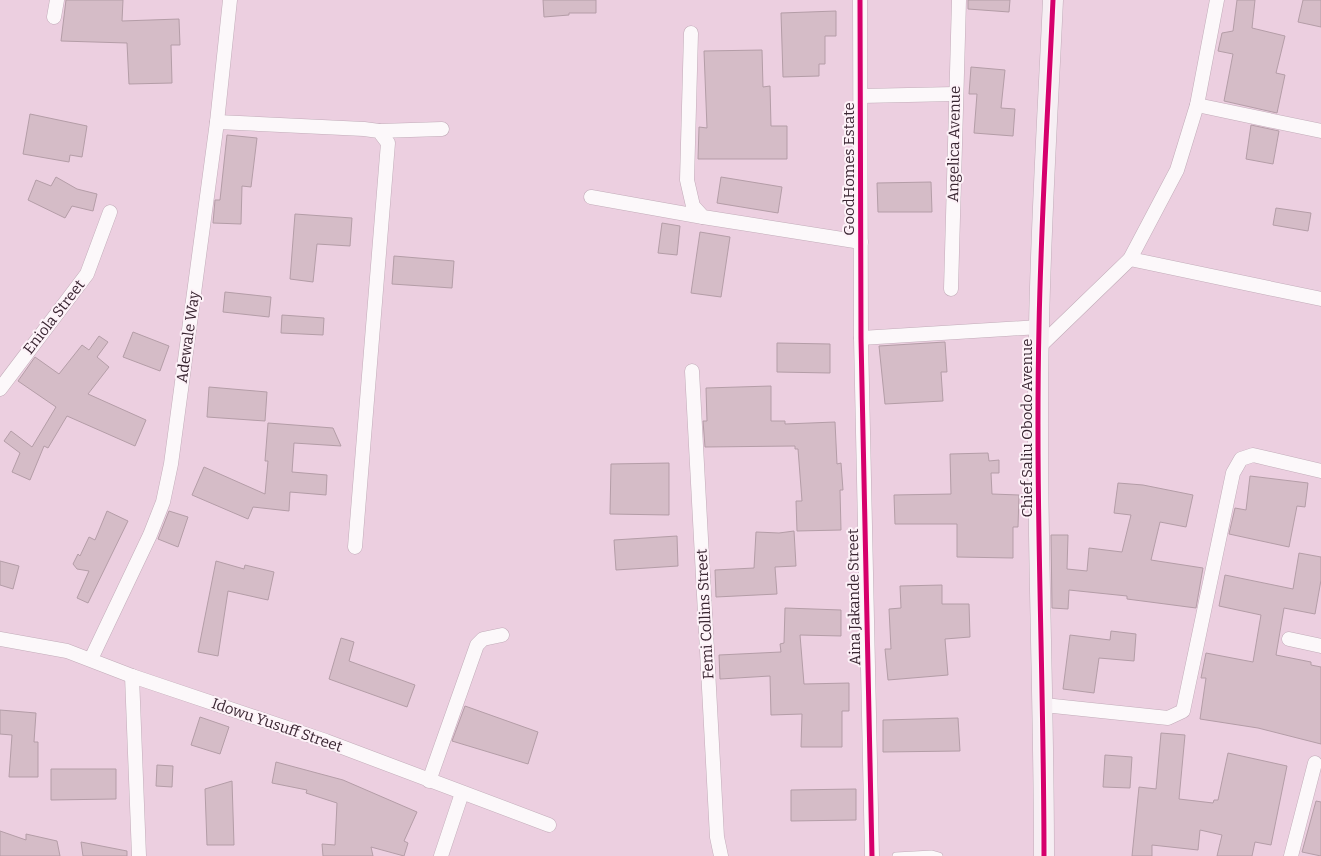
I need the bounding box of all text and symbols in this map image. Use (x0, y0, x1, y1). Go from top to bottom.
street label: Angelica Avenue (944, 86, 964, 202)
street label: GoodHomes Estate (840, 102, 858, 236)
street label: Eniola Street (19, 276, 89, 358)
street label: Adewale Way (173, 290, 203, 384)
street label: Chief Saliu Obodo Avenue (1018, 338, 1036, 518)
street label: Aina Jakande Street (844, 528, 864, 665)
street label: Femi Collins Street (693, 548, 717, 680)
street label: Idowu Yusuff Street (209, 694, 345, 756)

